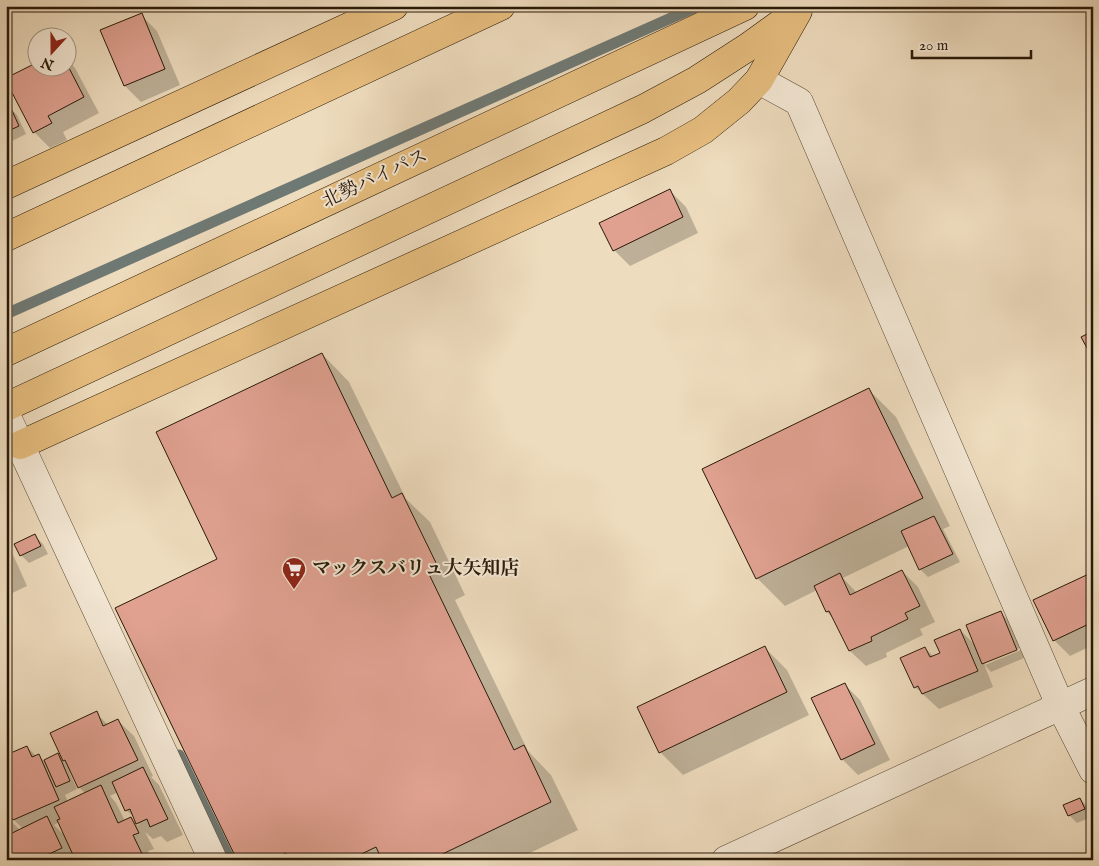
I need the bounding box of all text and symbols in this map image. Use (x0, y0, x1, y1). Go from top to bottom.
north arrow (28, 28, 78, 78)
scale bar (912, 28, 1030, 60)
text: 20 m (919, 36, 949, 55)
text: N (39, 53, 58, 74)
street label: 北勢バイパス (318, 144, 432, 214)
supermarket icon: マックスバリュ大矢知店 (281, 556, 307, 590)
place label: マックスバリュ大矢知店 (312, 557, 519, 581)

